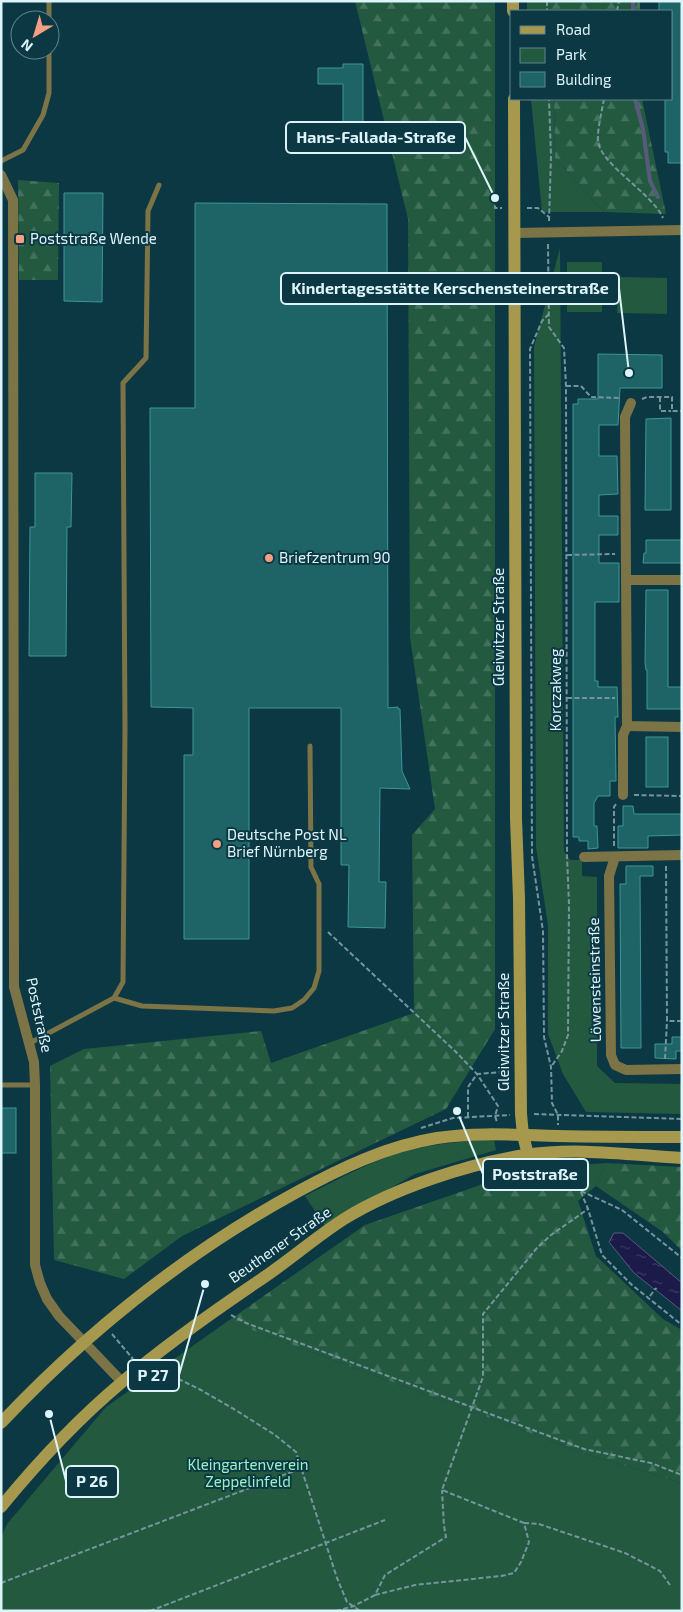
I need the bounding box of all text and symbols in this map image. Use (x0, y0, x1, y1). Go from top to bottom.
north arrow (10, 10, 60, 60)
legend (510, 10, 673, 100)
text: Road (556, 20, 591, 38)
text: N (17, 36, 36, 55)
text: Park (556, 45, 587, 63)
text: Building (556, 70, 612, 88)
callout: Hans-Fallada-Straße (286, 122, 465, 153)
text: Hans-Fallada-Straße (296, 127, 456, 146)
place label: Poststraße Wende (30, 229, 157, 247)
marker: Poststraße Wende (14, 233, 26, 245)
callout: Kindertagesstätte Kerschensteinerstraße (281, 273, 619, 304)
text: Kindertagesstätte Kerschensteinerstraße (291, 278, 609, 297)
place label: Briefzentrum 90 (279, 548, 391, 566)
marker: Briefzentrum 90 (263, 552, 275, 564)
street label: Gleiwitzer Straße (489, 568, 507, 686)
street label: Korczakweg (546, 648, 564, 731)
place label: Deutsche Post NL Brief Nürnberg (227, 825, 347, 860)
marker: Deutsche Post NL Brief Nürnberg (211, 838, 223, 850)
street label: Löwensteinstraße (584, 917, 604, 1043)
street label: Gleiwitzer Straße (494, 973, 512, 1091)
street label: Poststraße (23, 976, 57, 1054)
callout: Poststraße (483, 1159, 588, 1190)
text: Poststraße (492, 1164, 578, 1183)
street label: Beuthener Straße (225, 1202, 334, 1286)
callout: P 27 (128, 1360, 179, 1391)
text: P 27 (138, 1365, 169, 1384)
park label: Kleingartenverein Zeppelinfeld (187, 1455, 309, 1490)
callout: P 26 (66, 1466, 118, 1497)
text: P 26 (76, 1471, 108, 1490)

